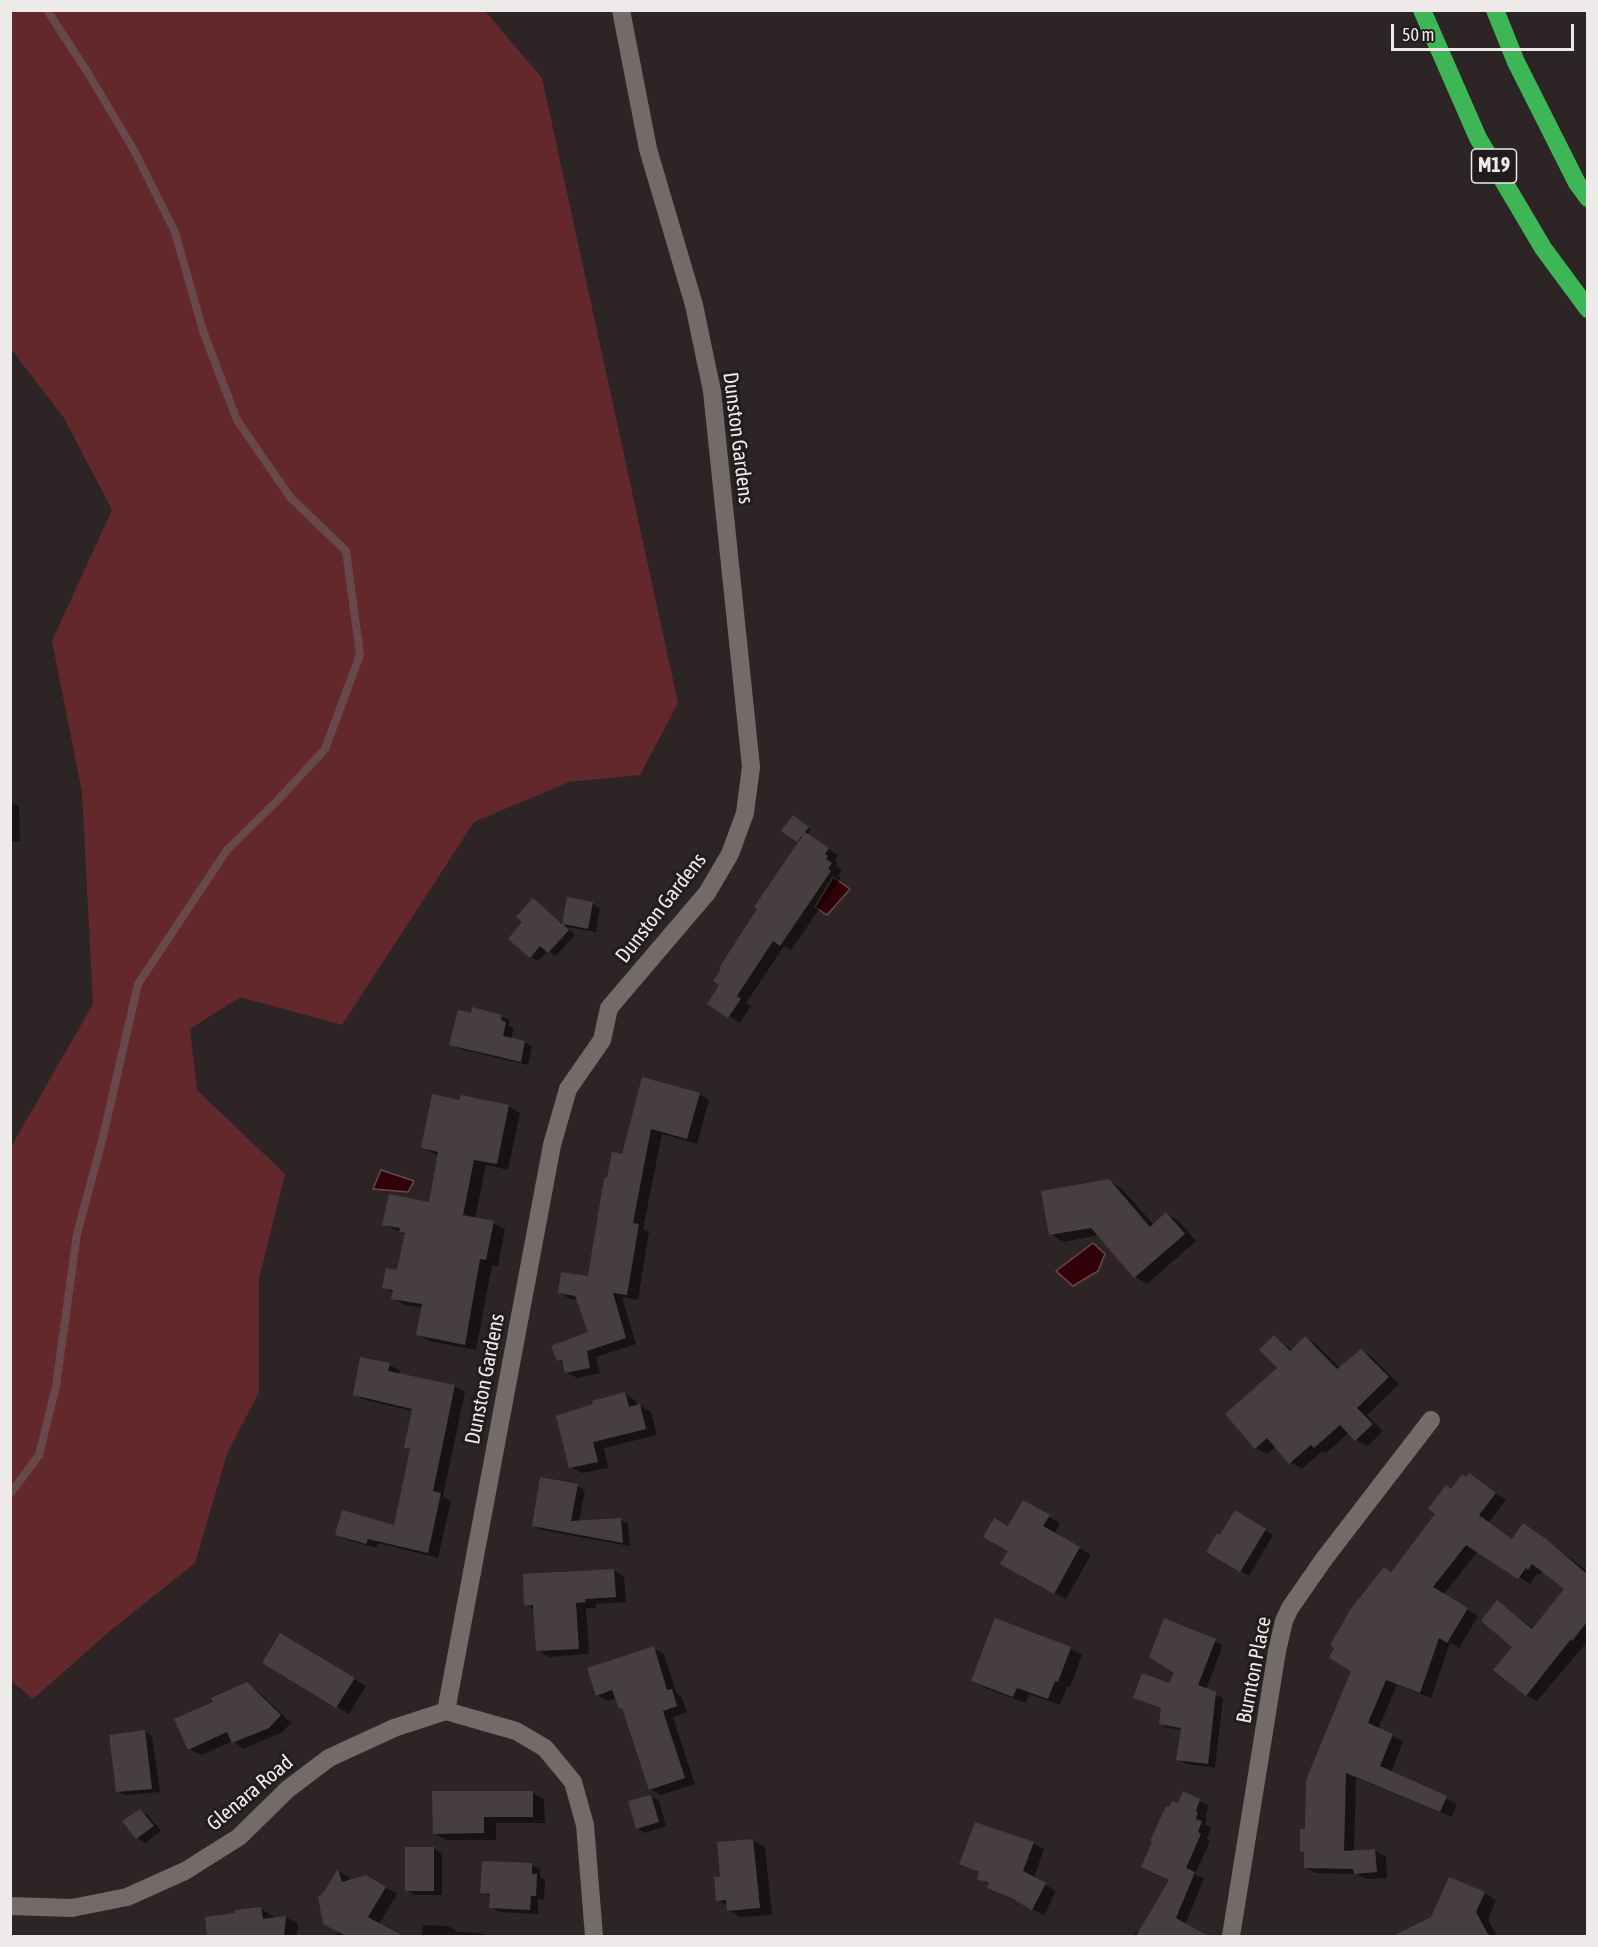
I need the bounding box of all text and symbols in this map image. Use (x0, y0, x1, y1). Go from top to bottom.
scale bar (1394, 12, 1577, 50)
text: 50 m (1402, 24, 1434, 45)
road number: M19 (1472, 149, 1516, 183)
street label: Dunston Gardens (717, 371, 759, 505)
street label: Dunston Gardens (610, 848, 712, 968)
street label: Dunston Gardens (460, 1312, 510, 1446)
street label: Burnton Place (1231, 1615, 1277, 1725)
street label: Glenara Road (202, 1750, 298, 1836)

